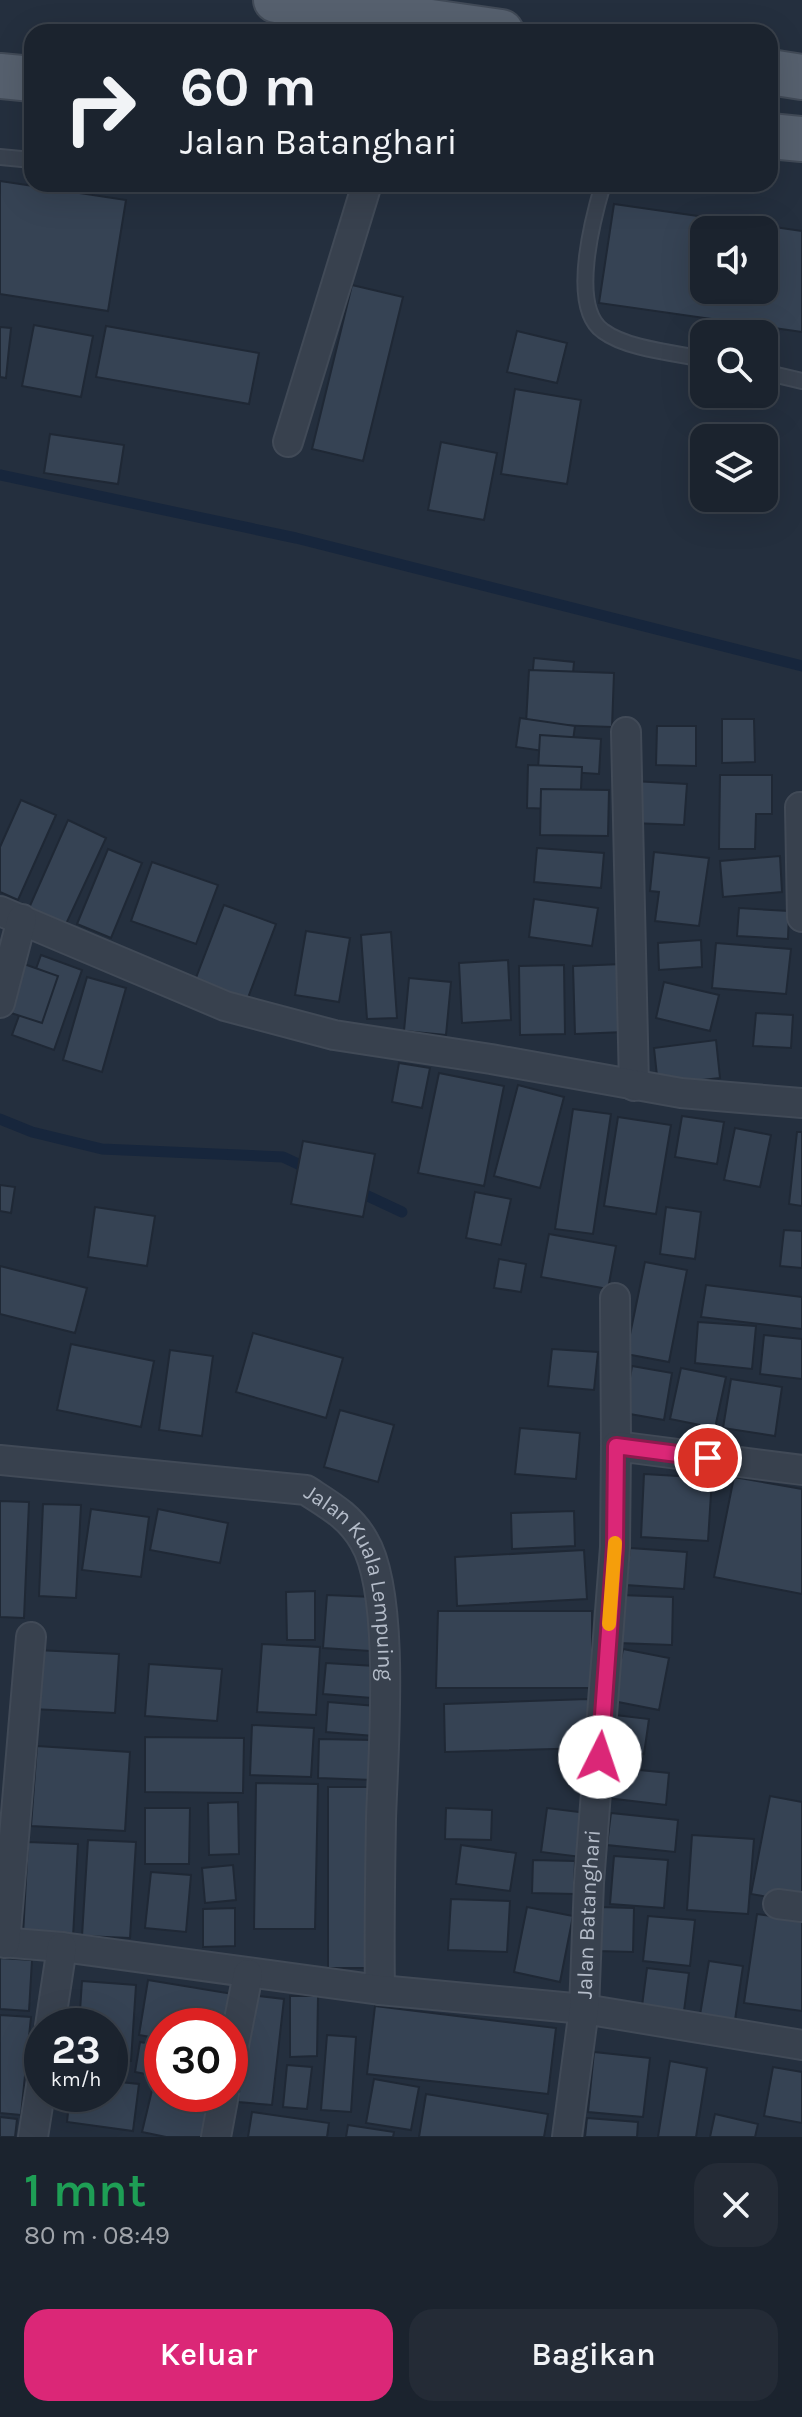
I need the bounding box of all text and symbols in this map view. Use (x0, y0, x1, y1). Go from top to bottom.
text: 60 m (180, 54, 317, 119)
icon: right (48, 56, 152, 160)
text: Jalan Batanghari (180, 121, 457, 163)
map controls (690, 216, 778, 512)
button: sound (690, 216, 778, 304)
button: search (690, 320, 778, 408)
button: layers (690, 424, 778, 512)
pin (674, 1424, 742, 1492)
icon: arrive (686, 1436, 730, 1480)
street label: Jalan Kuala Lempuing (299, 1479, 398, 1682)
position arrow (558, 1715, 642, 1799)
street label: Jalan Batanghari (571, 1829, 606, 1999)
speed limit sign: 30 (144, 2008, 248, 2112)
text: 23 (51, 2026, 101, 2073)
text: km/h (51, 2068, 101, 2091)
text: 1 mnt (24, 2162, 146, 2218)
button: close (694, 2163, 778, 2247)
text: 80 m · 08:49 (24, 2220, 170, 2251)
button: Keluar (24, 2309, 393, 2401)
button: Bagikan (409, 2309, 778, 2401)

